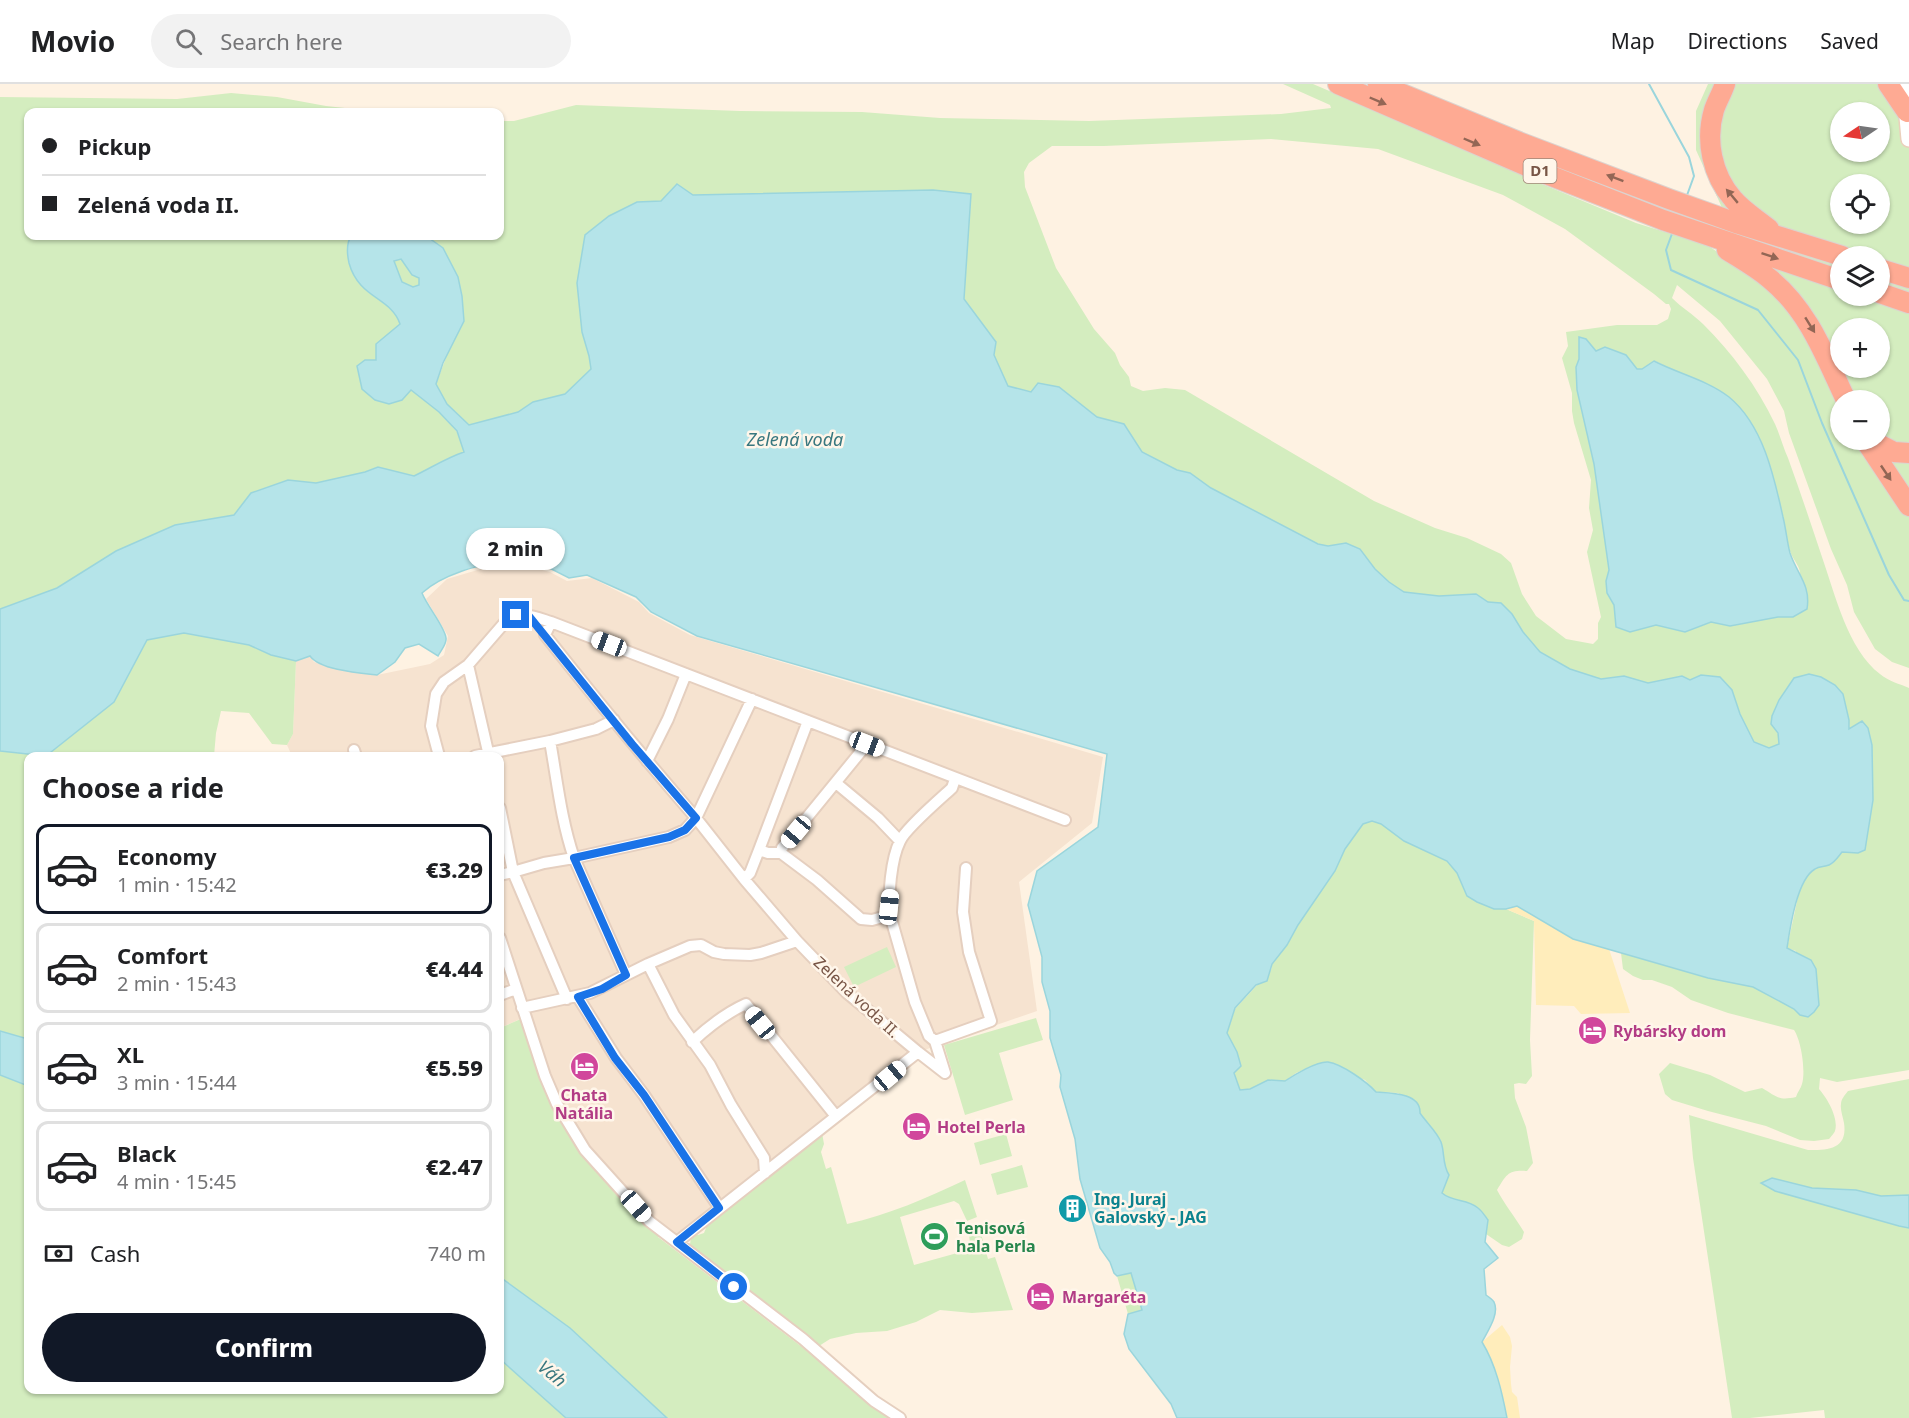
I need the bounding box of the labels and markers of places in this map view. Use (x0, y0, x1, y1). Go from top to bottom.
hotel icon: Rybársky dom (1576, 1015, 1608, 1047)
place label: Rybársky dom (1613, 1020, 1726, 1042)
hotel icon: Chata Natália (568, 1051, 600, 1083)
place label: Chata Natália (555, 1084, 613, 1124)
hotel icon: Hotel Perla (900, 1111, 932, 1143)
place label: Hotel Perla (937, 1116, 1026, 1138)
place label: Ing. Juraj Galovský - JAG (1094, 1188, 1207, 1228)
building icon: Ing. Juraj Galovský - JAG (1057, 1192, 1089, 1224)
place label: Tenisová hala Perla (956, 1217, 1036, 1257)
sports icon: Tenisová hala Perla (919, 1221, 951, 1253)
hotel icon: Margaréta (1025, 1281, 1057, 1313)
place label: Margaréta (1062, 1286, 1146, 1308)

